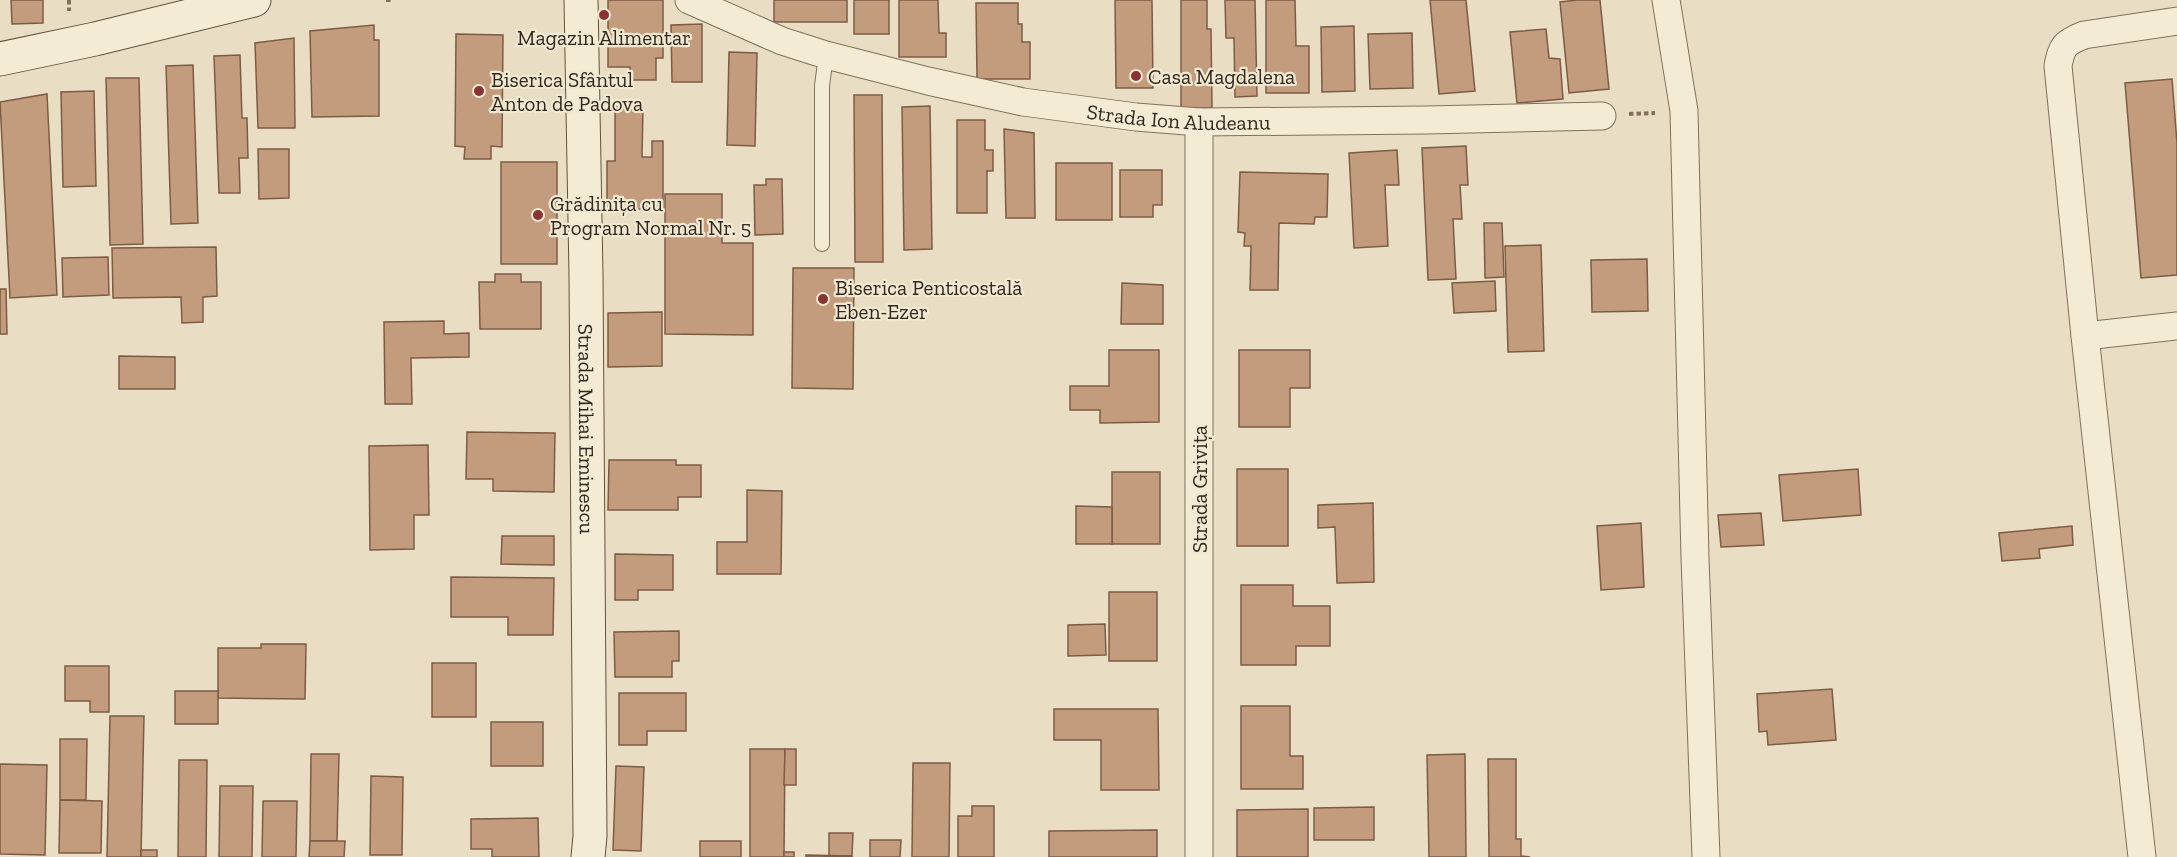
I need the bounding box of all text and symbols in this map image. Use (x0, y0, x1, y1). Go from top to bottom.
marker: Magazin Alimentar (597, 8, 611, 22)
place label: Magazin Alimentar (517, 25, 691, 50)
place label: Casa Magdalena (1148, 64, 1295, 89)
place label: Biserica Sfântul Anton de Padova (491, 67, 643, 116)
marker: Casa Magdalena (1129, 69, 1143, 83)
marker: Biserica Sfântul Anton de Padova (472, 84, 486, 98)
street label: Strada Ion Aludeanu (1085, 98, 1271, 135)
place label: Grădinița cu Program Normal Nr. 5 (550, 191, 751, 240)
marker: Grădinița cu Program Normal Nr. 5 (531, 208, 545, 222)
place label: Biserica Penticostală Eben-Ezer (835, 275, 1022, 324)
marker: Biserica Penticostală Eben-Ezer (816, 292, 830, 306)
street label: Strada Mihai Eminescu (574, 324, 600, 534)
street label: Strada Grivița (1187, 425, 1212, 553)

